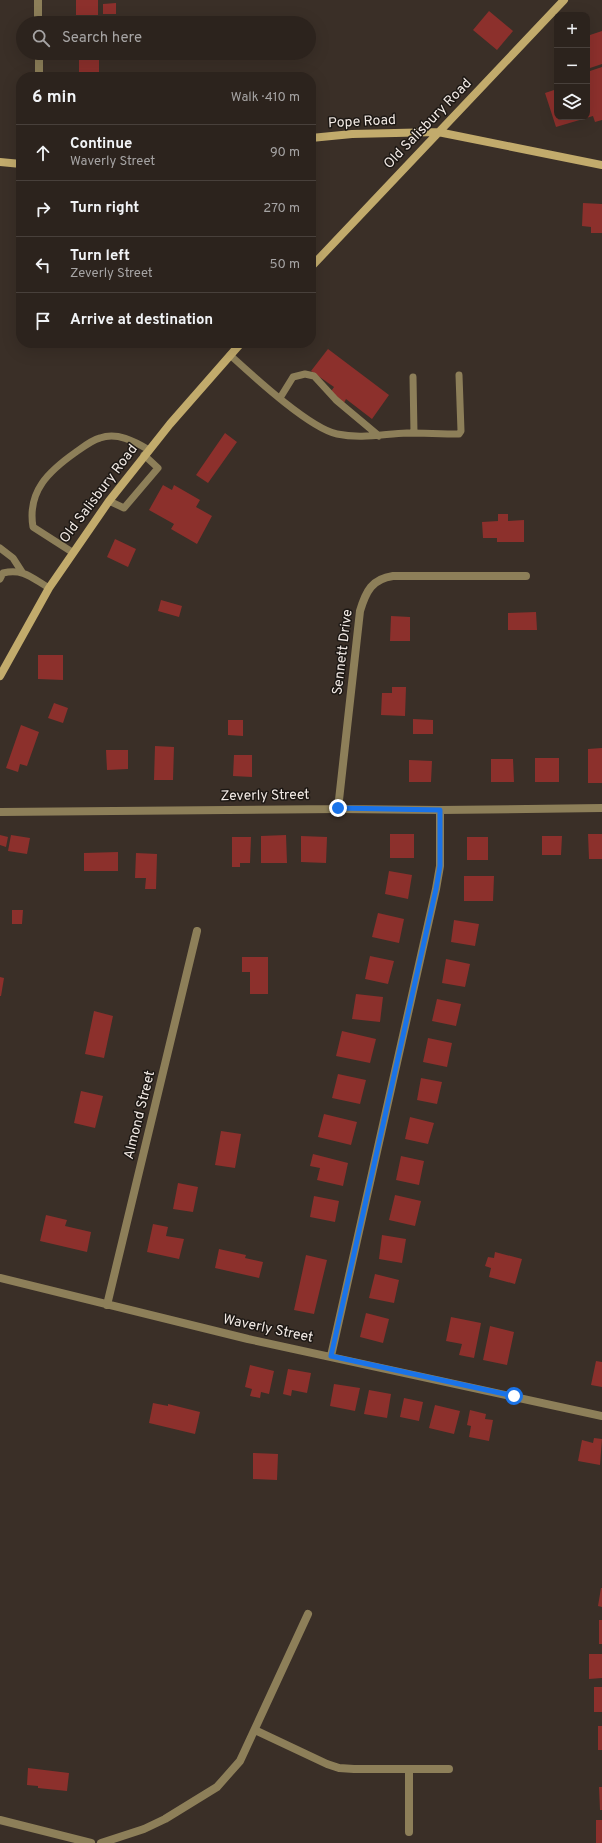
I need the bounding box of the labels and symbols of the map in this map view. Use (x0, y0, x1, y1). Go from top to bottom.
street label: Old Salisbury Road (381, 75, 475, 173)
street label: Pope Road (328, 112, 396, 132)
street label: Old Salisbury Road (56, 441, 142, 547)
street label: Sennett Drive (329, 608, 357, 696)
street label: Zeverly Street (220, 787, 310, 805)
route end (329, 799, 347, 817)
street label: Almond Street (121, 1069, 159, 1161)
street label: Waverly Street (221, 1311, 315, 1347)
route start (505, 1387, 523, 1405)

